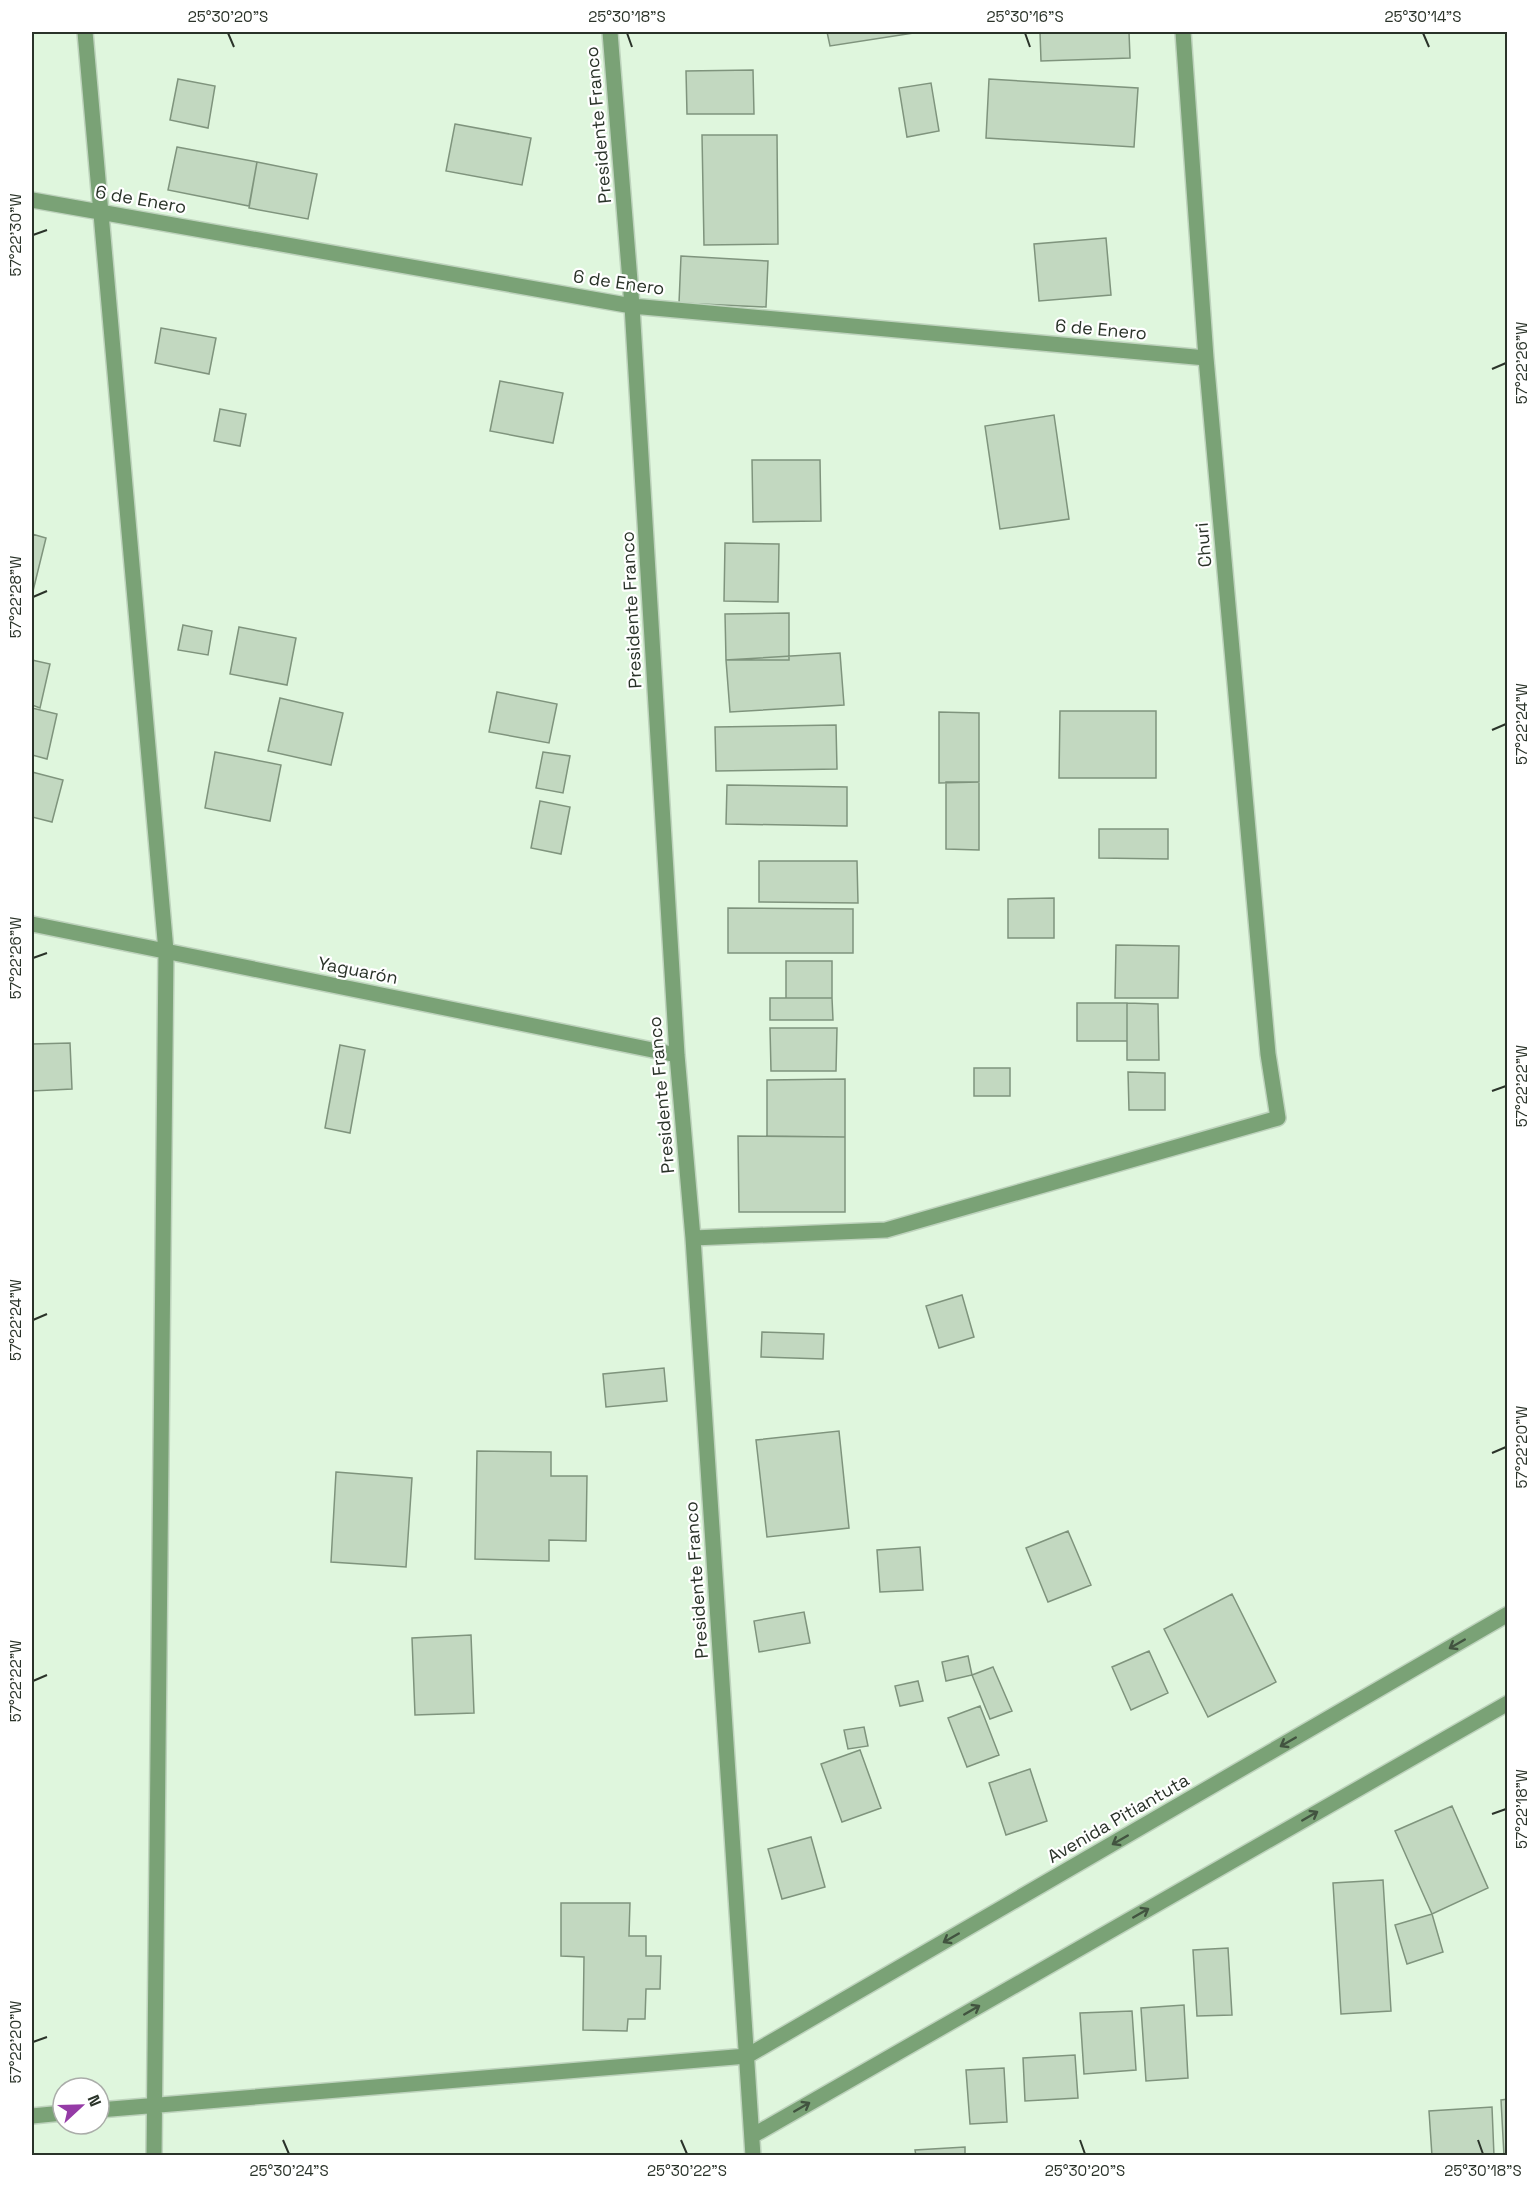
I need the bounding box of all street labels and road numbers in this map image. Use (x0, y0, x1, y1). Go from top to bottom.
street label: Presidente Franco (580, 46, 616, 204)
street label: 6 de Enero (94, 180, 188, 218)
street label: 6 de Enero (572, 264, 666, 300)
street label: 6 de Enero (1054, 314, 1148, 344)
street label: Churi (1190, 522, 1216, 568)
street label: Presidente Franco (615, 531, 647, 689)
street label: Yaguarón (316, 951, 400, 989)
street label: Presidente Franco (643, 1016, 679, 1174)
street label: Presidente Franco (679, 1501, 713, 1659)
street label: Avenida Pitiantuta (1043, 1768, 1193, 1868)

